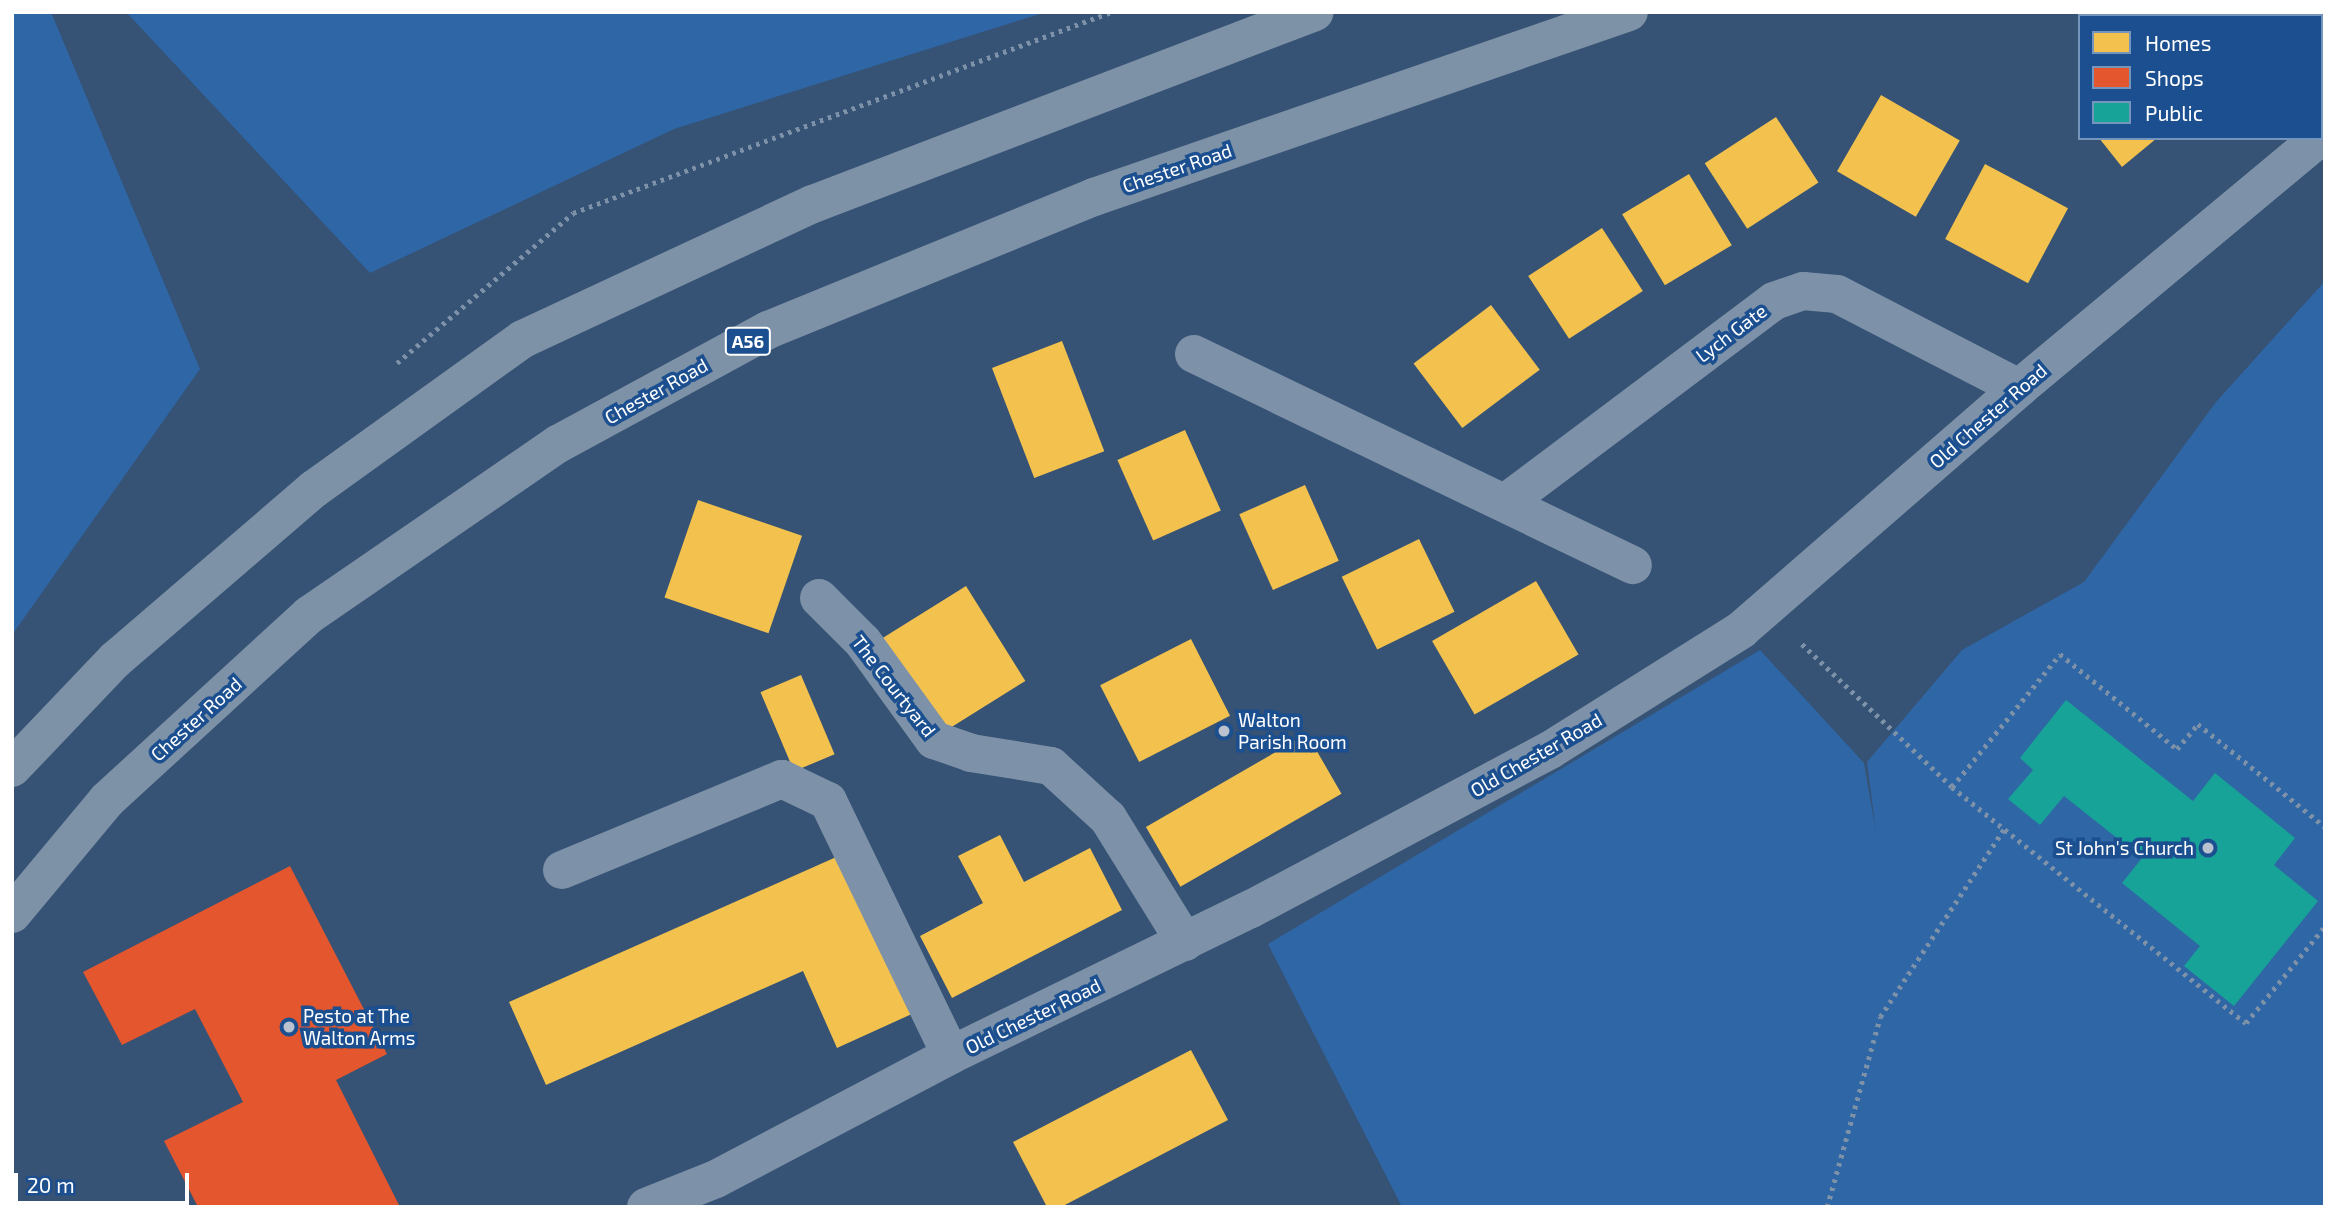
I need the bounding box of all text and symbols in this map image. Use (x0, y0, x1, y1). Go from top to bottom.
legend (2078, 14, 2323, 140)
text: Homes (2145, 30, 2211, 55)
text: Shops (2145, 65, 2204, 90)
text: Public (2145, 100, 2203, 125)
street label: Chester Road (1119, 139, 1235, 197)
street label: Lych Gate (1691, 299, 1771, 367)
road number: A56 (724, 326, 772, 356)
street label: Chester Road (600, 353, 712, 429)
street label: Old Chester Road (1925, 359, 2051, 473)
street label: The Courtyard (847, 631, 941, 741)
street label: Chester Road (146, 672, 246, 766)
street label: Old Chester Road (1466, 708, 1606, 802)
place label: Walton Parish Room (1238, 709, 1347, 753)
marker: Walton Parish Room (1216, 723, 1232, 739)
place label: St John's Church (2055, 837, 2194, 859)
marker: St John's Church (2200, 840, 2216, 856)
street label: Old Chester Road (961, 973, 1105, 1059)
place label: Pesto at The Walton Arms (303, 1005, 416, 1049)
marker: Pesto at The Walton Arms (281, 1019, 297, 1035)
scale bar (18, 1160, 192, 1204)
text: 20 m (27, 1172, 75, 1197)

